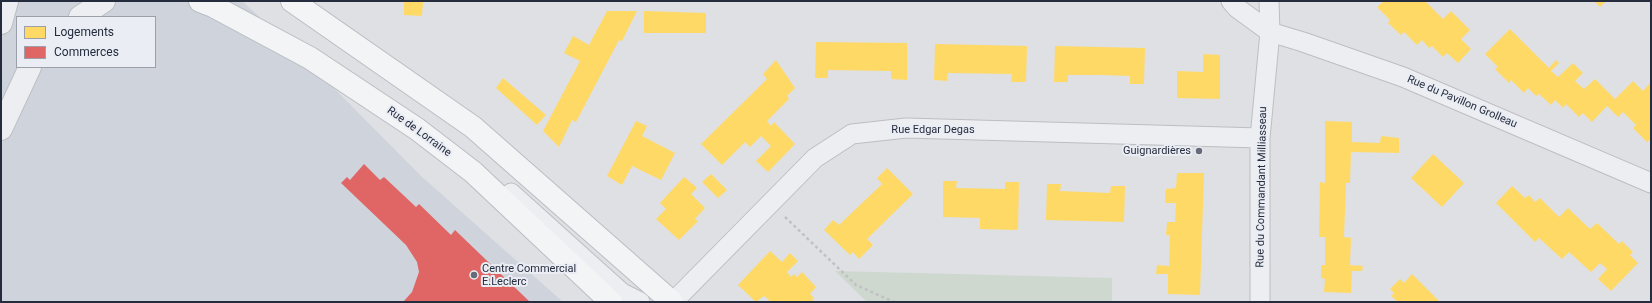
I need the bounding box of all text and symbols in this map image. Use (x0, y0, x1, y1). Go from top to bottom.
legend (16, 16, 156, 68)
text: Logements (54, 25, 114, 39)
text: Commerces (54, 45, 119, 59)
street label: Rue du Pavillon Grolleau (1405, 73, 1519, 131)
street label: Rue de Lorraine (384, 104, 454, 160)
street label: Rue du Commandant Milliasseau (1254, 106, 1270, 268)
street label: Rue Edgar Degas (891, 123, 975, 137)
place label: Guignardières (1123, 144, 1191, 158)
marker: Guignardières (1194, 146, 1204, 156)
place label: Centre Commercial E.Leclerc (482, 262, 576, 288)
marker: Centre Commercial E.Leclerc (469, 270, 479, 280)

